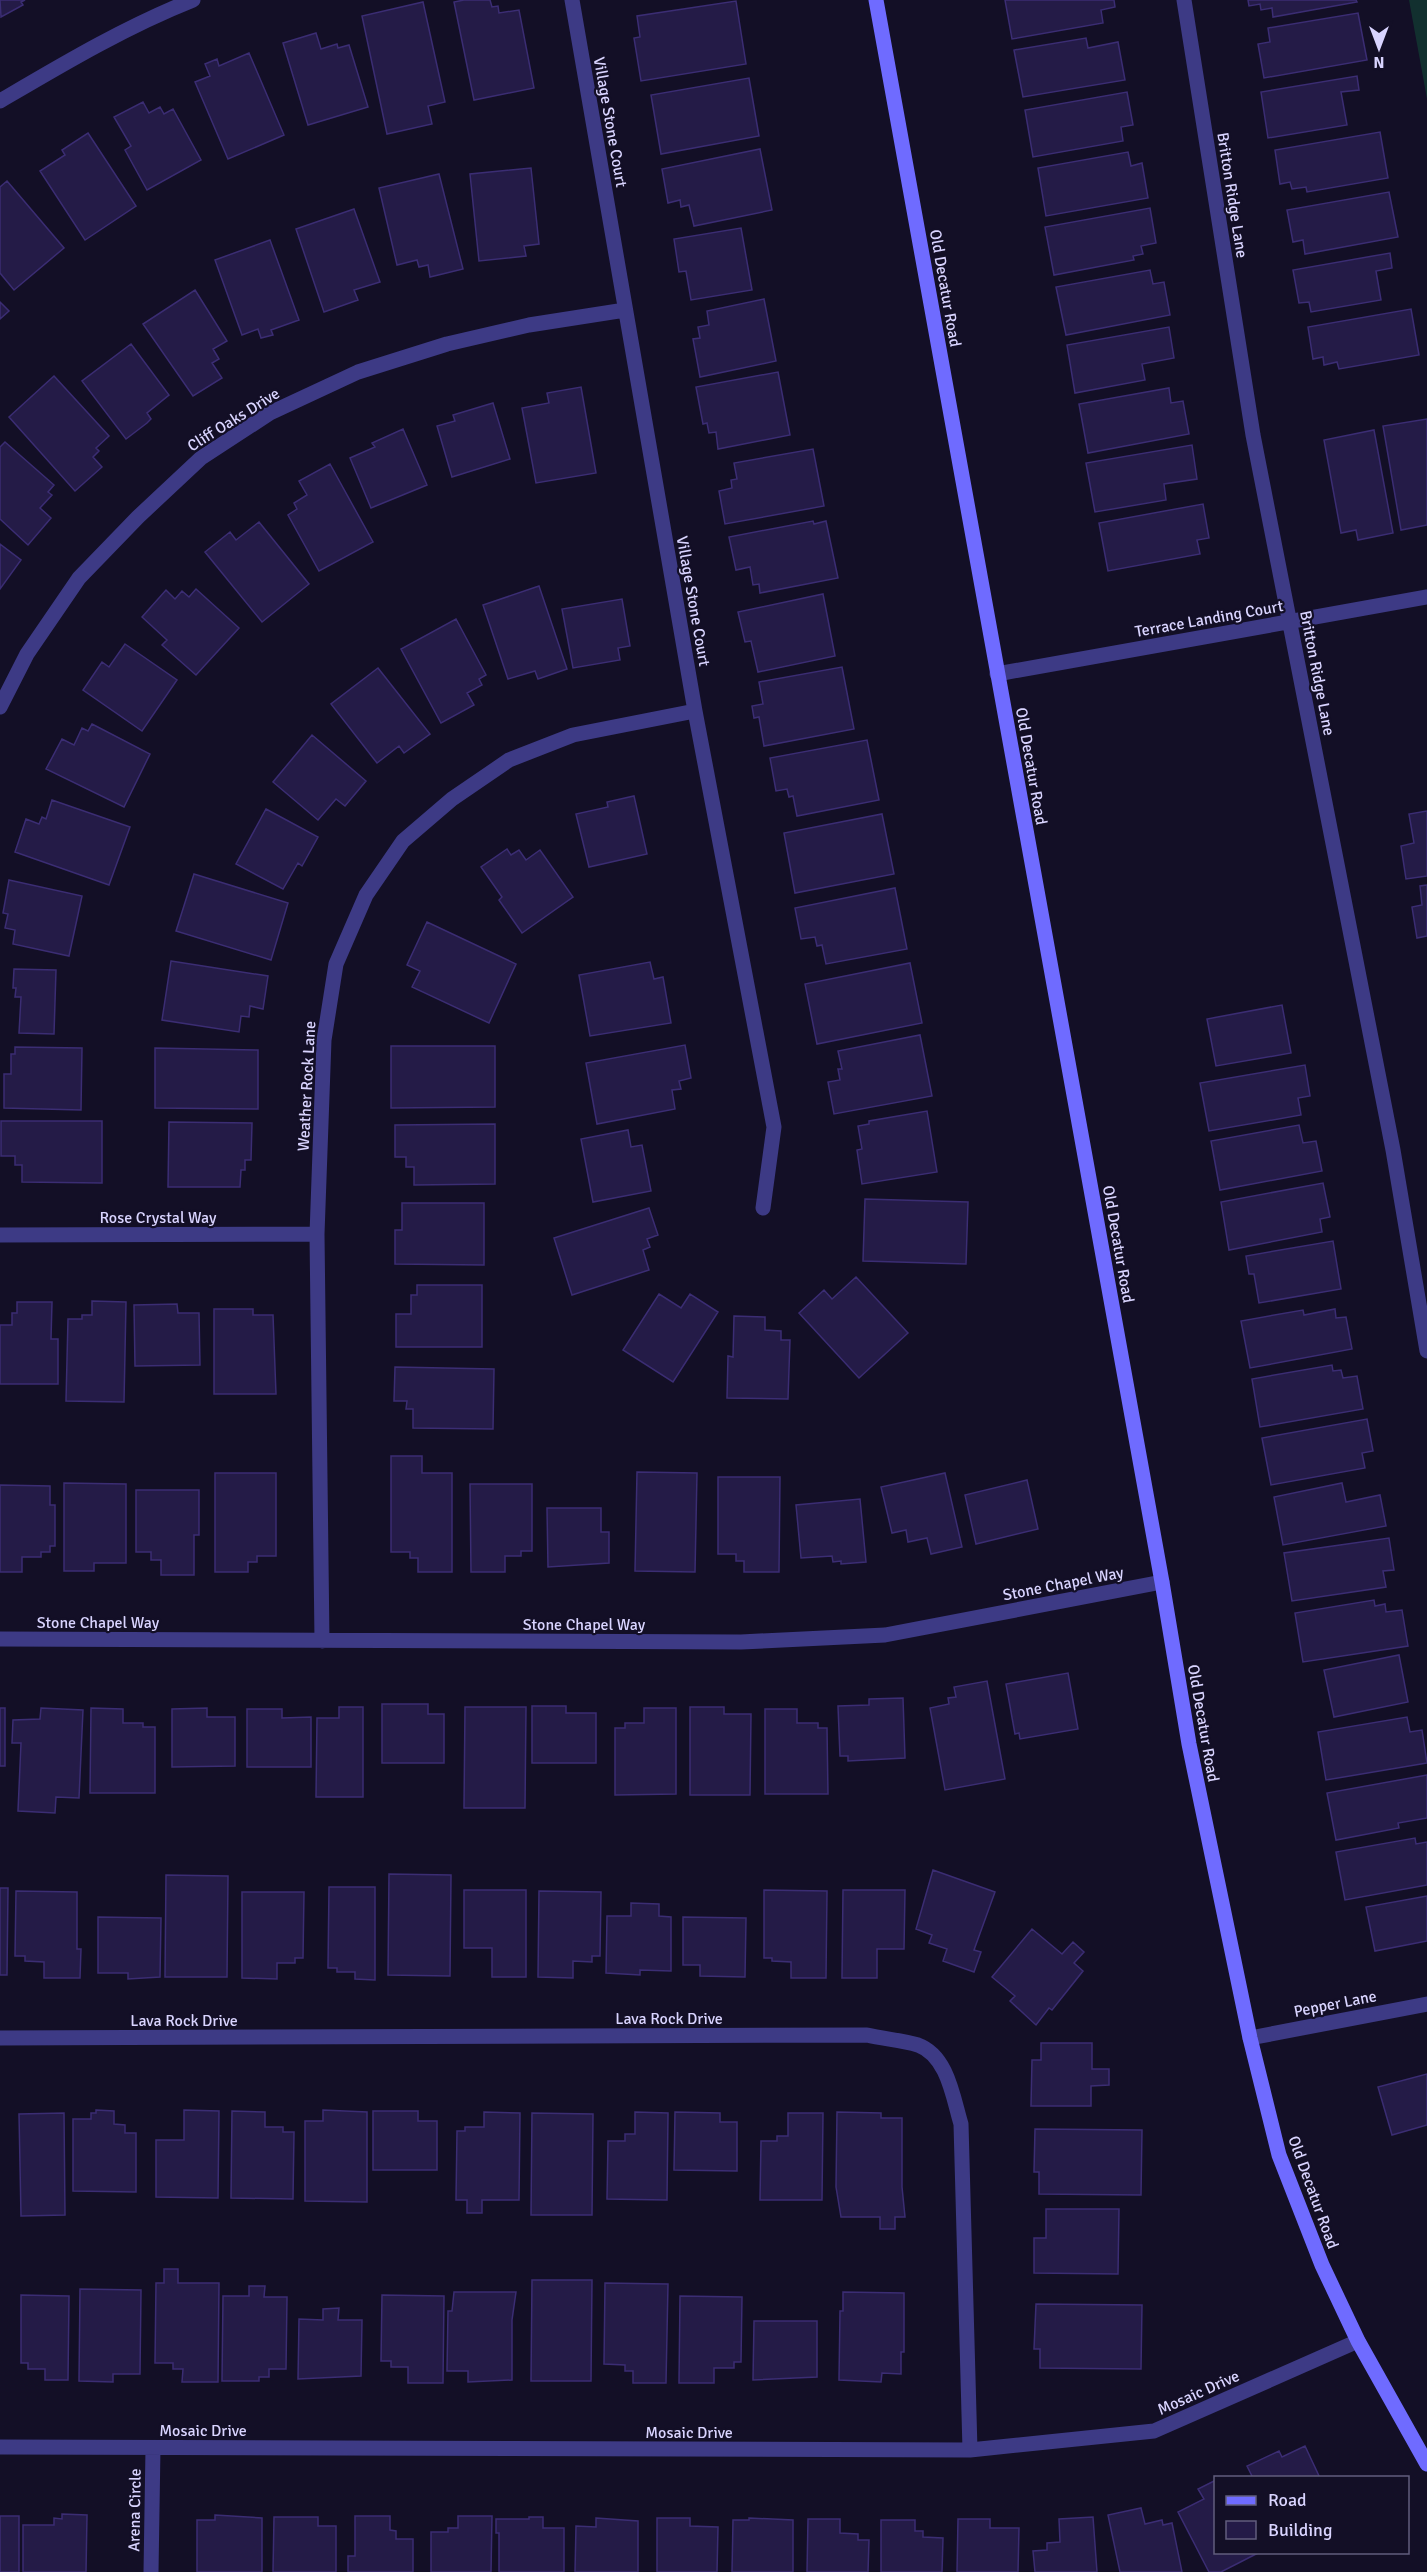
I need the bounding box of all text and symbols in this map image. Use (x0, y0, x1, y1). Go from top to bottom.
north arrow (1349, 18, 1409, 78)
text: N (1373, 52, 1385, 72)
street label: Village Stone Court (589, 55, 631, 189)
street label: Britton Ridge Lane (1212, 131, 1252, 259)
street label: Old Decatur Road (925, 228, 965, 349)
street label: Cliff Oaks Drive (184, 384, 283, 456)
street label: Village Stone Court (672, 534, 714, 668)
street label: Terrace Landing Court (1133, 596, 1285, 642)
street label: Britton Ridge Lane (1295, 609, 1339, 737)
street label: Old Decatur Road (1011, 706, 1051, 827)
street label: Weather Rock Lane (294, 1020, 320, 1152)
street label: Old Decatur Road (1098, 1184, 1138, 1305)
street label: Rose Crystal Way (99, 1208, 217, 1228)
street label: Stone Chapel Way (1001, 1562, 1126, 1605)
street label: Stone Chapel Way (37, 1613, 160, 1633)
street label: Stone Chapel Way (523, 1615, 646, 1635)
street label: Old Decatur Road (1183, 1663, 1223, 1784)
street label: Pepper Lane (1292, 1986, 1378, 2022)
street label: Lava Rock Drive (615, 2009, 723, 2029)
street label: Lava Rock Drive (130, 2011, 238, 2031)
street label: Old Decatur Road (1283, 2133, 1343, 2252)
street label: Mosaic Drive (1154, 2366, 1242, 2420)
street label: Mosaic Drive (159, 2421, 247, 2441)
street label: Mosaic Drive (645, 2423, 733, 2443)
street label: Arena Circle (124, 2468, 146, 2552)
legend (1214, 2476, 1409, 2554)
text: Road (1268, 2489, 1307, 2511)
text: Building (1268, 2519, 1332, 2541)

